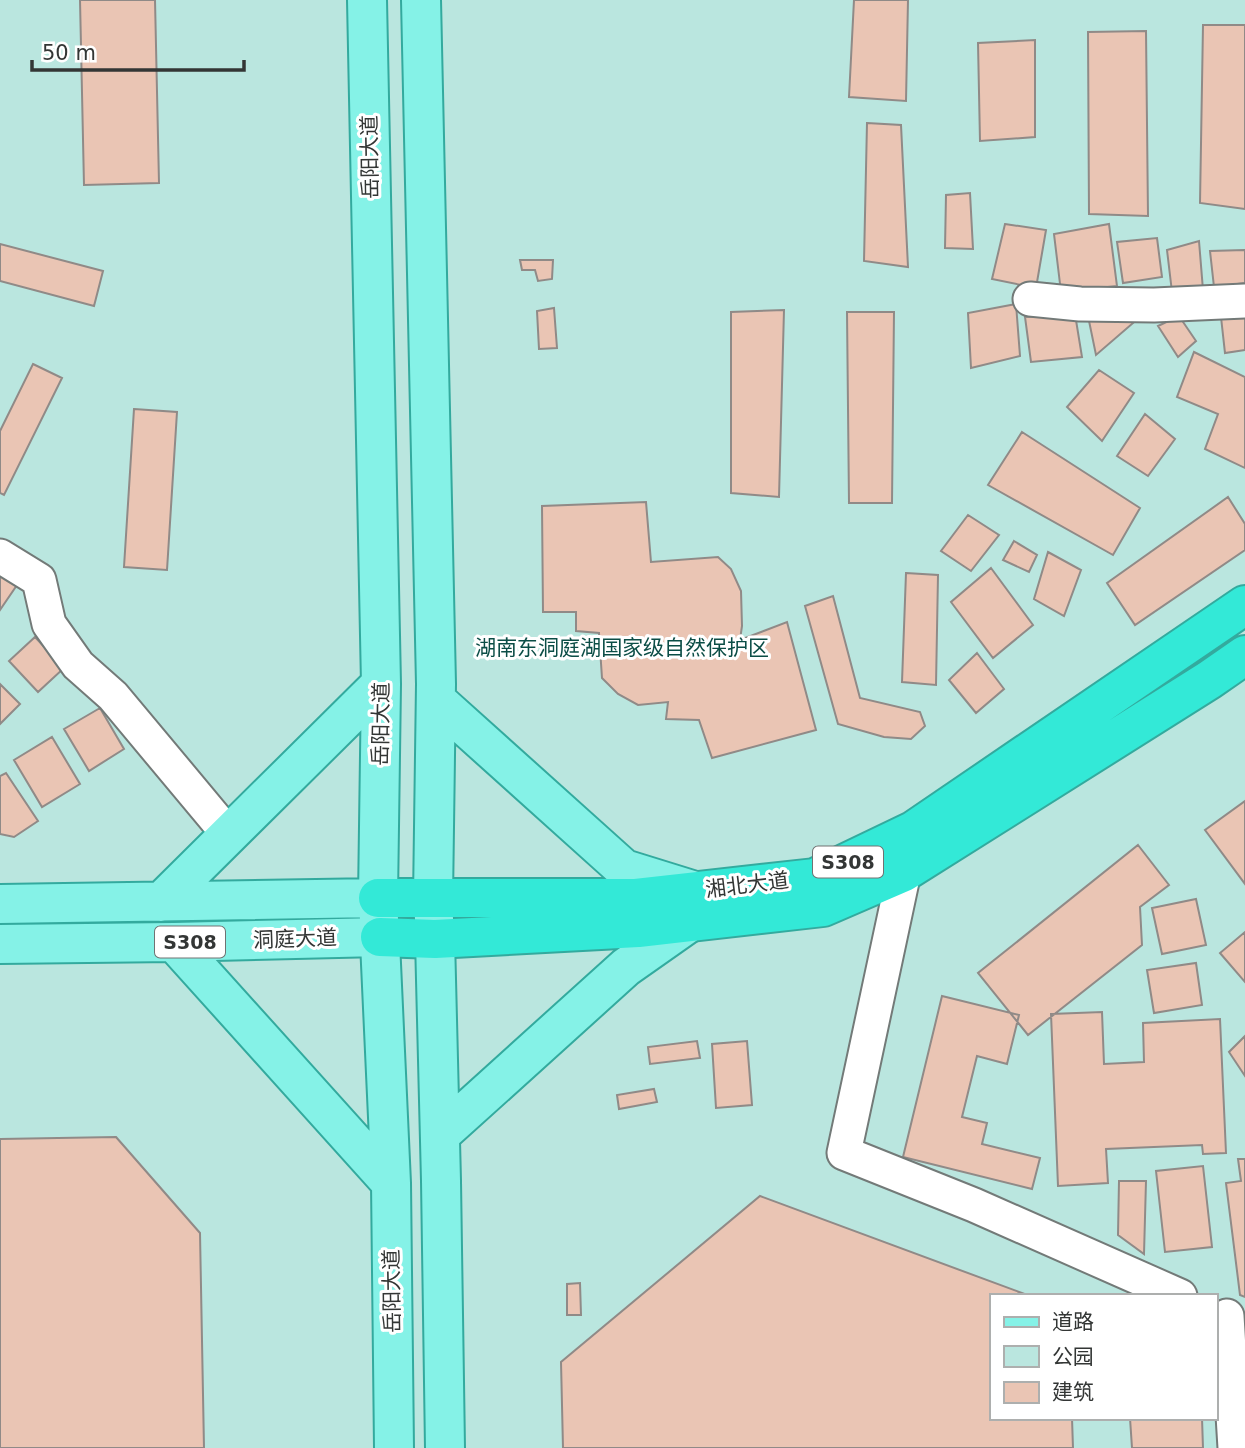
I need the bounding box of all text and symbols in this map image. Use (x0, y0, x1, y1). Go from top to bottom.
scale bar (32, 28, 243, 72)
text: 50 m (42, 41, 96, 65)
street label: 岳阳大道 (357, 115, 383, 199)
park label: 湖南东洞庭湖国家级自然保护区 (475, 636, 769, 660)
street label: 岳阳大道 (368, 682, 394, 766)
road number: S308 (813, 846, 883, 877)
street label: 湘北大道 (704, 868, 790, 902)
road number: S308 (155, 926, 225, 958)
street label: 洞庭大道 (253, 926, 337, 952)
street label: 岳阳大道 (379, 1249, 405, 1333)
legend (990, 1294, 1217, 1420)
text: 道路 (1052, 1310, 1094, 1334)
text: 公园 (1052, 1345, 1094, 1369)
text: 建筑 (1052, 1380, 1094, 1404)

